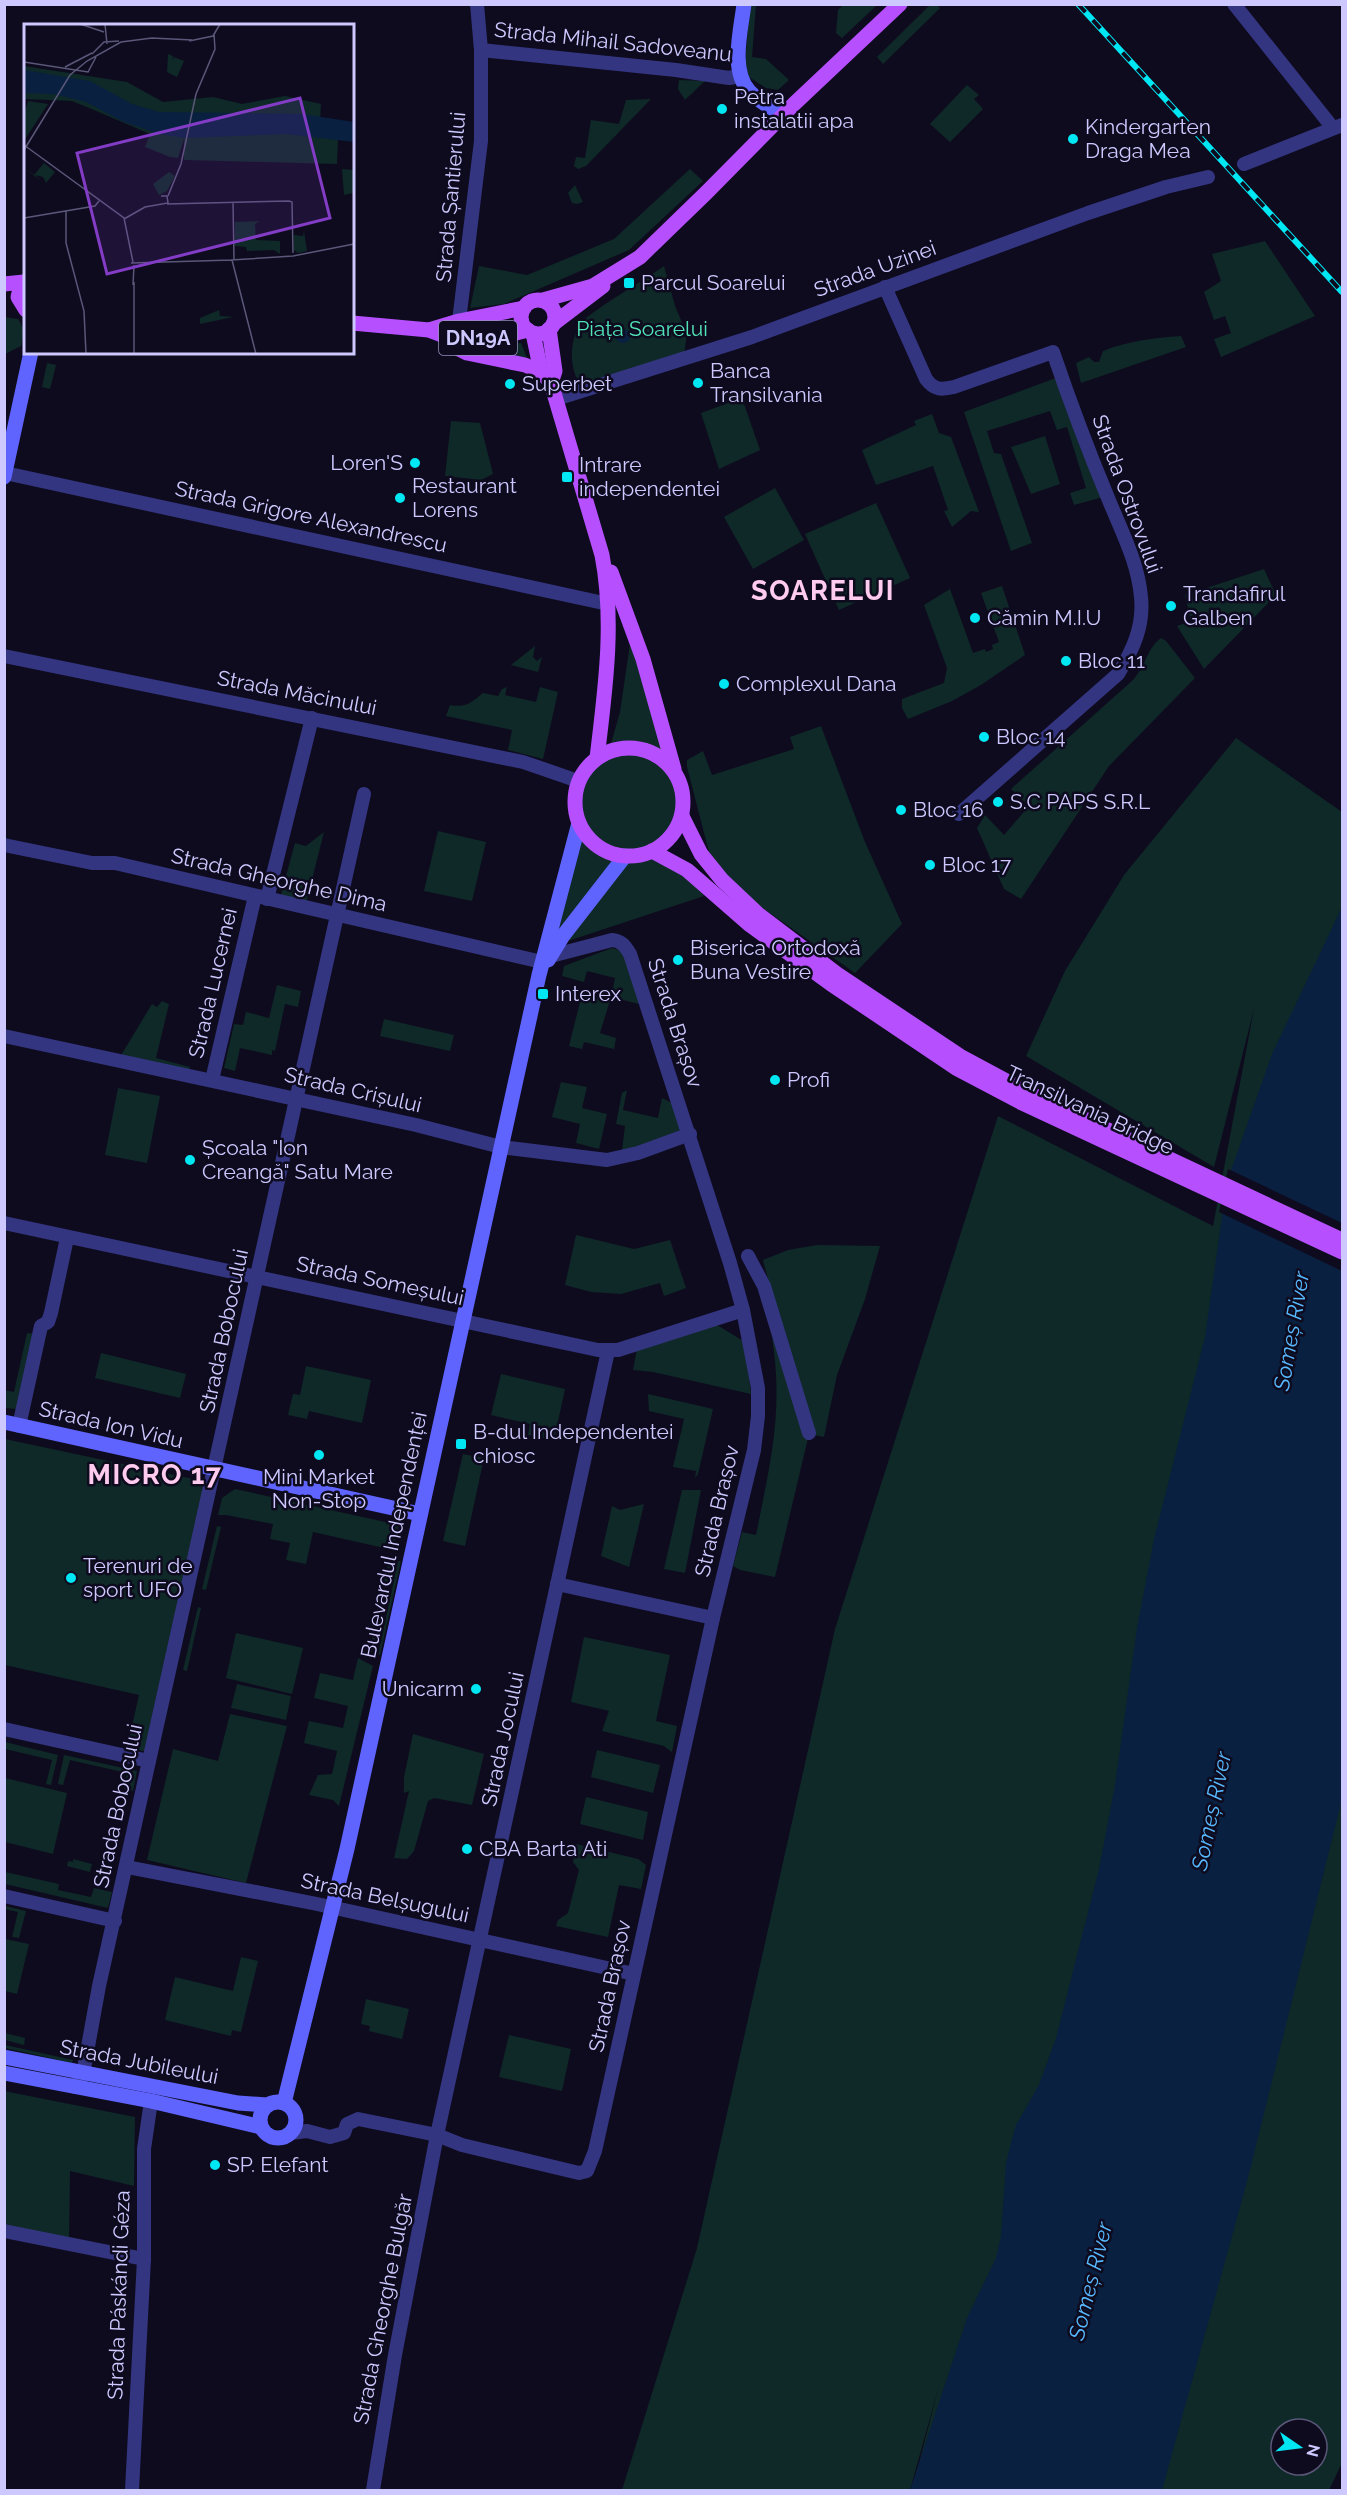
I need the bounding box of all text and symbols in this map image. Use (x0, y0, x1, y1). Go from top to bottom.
street label: Strada Mihail Sadoveanu (493, 17, 733, 66)
inset map (24, 24, 354, 354)
place label: Petra instalatii apa (734, 84, 854, 133)
marker: Petra instalatii apa (715, 102, 729, 116)
street label: Strada Șantierului (431, 111, 470, 283)
place label: Kindergarten Draga Mea (1085, 114, 1211, 163)
marker: Kindergarten Draga Mea (1066, 132, 1080, 146)
street label: Strada Uzinei (810, 235, 939, 302)
place label: Parcul Soarelui (641, 270, 786, 295)
marker: Parcul Soarelui (622, 276, 636, 290)
park label: Piața Soarelui (576, 316, 708, 341)
road number: DN19A (439, 321, 517, 355)
place label: Banca Transilvania (710, 358, 823, 407)
place label: Superbet (522, 371, 612, 396)
marker: Banca Transilvania (691, 376, 705, 390)
marker: Superbet (503, 377, 517, 391)
street label: Strada Ostrovului (1087, 411, 1168, 576)
place label: Loren'S (330, 450, 403, 475)
place label: Intrare independentei (579, 452, 720, 501)
marker: Loren'S (408, 456, 422, 470)
marker: Intrare independentei (560, 470, 574, 484)
place label: Restaurant Lorens (412, 473, 517, 522)
street label: Strada Grigore Alexandrescu (173, 475, 449, 558)
marker: Restaurant Lorens (393, 491, 407, 505)
district label: SOARELUI (751, 575, 895, 606)
place label: Trandafirul Galben (1183, 581, 1286, 630)
marker: Trandafirul Galben (1164, 599, 1178, 613)
place label: Cămin M.I.U (987, 605, 1101, 630)
marker: Cămin M.I.U (968, 611, 982, 625)
place label: Bloc 11 (1078, 648, 1145, 673)
marker: Bloc 11 (1059, 654, 1073, 668)
street label: Strada Măcinului (215, 665, 379, 720)
place label: Complexul Dana (736, 671, 896, 696)
marker: Complexul Dana (717, 677, 731, 691)
place label: Bloc 14 (996, 724, 1066, 749)
marker: Bloc 14 (977, 730, 991, 744)
place label: S.C PAPS S.R.L (1010, 789, 1150, 814)
marker: S.C PAPS S.R.L (991, 795, 1005, 809)
place label: Bloc 16 (913, 797, 984, 822)
marker: Bloc 16 (894, 803, 908, 817)
street label: Strada Gheorghe Dima (169, 843, 389, 917)
place label: Bloc 17 (942, 852, 1012, 877)
marker: Bloc 17 (923, 858, 937, 872)
street label: Strada Lucernei (183, 905, 242, 1060)
place label: Biserica Ortodoxă Buna Vestire (690, 935, 861, 984)
marker: Biserica Ortodoxă Buna Vestire (671, 953, 685, 967)
street label: Strada Brașov (643, 955, 708, 1091)
place label: Interex (555, 981, 621, 1006)
marker: Interex (536, 987, 550, 1001)
street label: Transilvania Bridge (1002, 1060, 1178, 1159)
street label: Strada Crișului (282, 1062, 424, 1117)
place label: Profi (787, 1067, 830, 1092)
marker: Profi (768, 1073, 782, 1087)
place label: Școala "Ion Creangă" Satu Mare (202, 1135, 393, 1184)
marker: Școala "Ion Creangă" Satu Mare (183, 1153, 197, 1167)
street label: Strada Bobocului (194, 1247, 253, 1415)
street label: Strada Someșului (294, 1251, 466, 1310)
water label: Someș River (1268, 1268, 1315, 1394)
street label: Strada Ion Vidu (37, 1396, 186, 1453)
street label: Bulevardul Independenței (355, 1409, 432, 1660)
place label: B-dul Independentei chiosc (473, 1419, 673, 1468)
marker: B-dul Independentei chiosc (454, 1437, 468, 1451)
street label: Strada Brașov (689, 1443, 744, 1579)
marker: Mini Market Non-Stop (312, 1448, 326, 1462)
district label: MICRO 17 (88, 1459, 222, 1490)
place label: Mini Market Non-Stop (263, 1464, 375, 1513)
place label: Terenuri de sport UFO (83, 1553, 193, 1602)
marker: Terenuri de sport UFO (64, 1571, 78, 1585)
street label: Strada Jocului (476, 1669, 529, 1808)
place label: Unicarm (382, 1676, 464, 1701)
marker: Unicarm (469, 1682, 483, 1696)
street label: Strada Bobocului (88, 1722, 147, 1890)
water label: Someș River (1186, 1748, 1237, 1874)
place label: CBA Barta Ati (479, 1836, 607, 1861)
marker: CBA Barta Ati (460, 1842, 474, 1856)
street label: Strada Belșugului (299, 1867, 471, 1928)
street label: Strada Brașov (583, 1918, 636, 2054)
street label: Strada Jubileului (58, 2034, 220, 2089)
place label: SP. Elefant (227, 2152, 328, 2177)
marker: SP. Elefant (208, 2158, 222, 2172)
street label: Strada Páskándi Géza (102, 2190, 135, 2400)
street label: Strada Gheorghe Bulgăr (348, 2191, 417, 2426)
water label: Someș River (1063, 2218, 1118, 2344)
north arrow (1269, 2417, 1329, 2477)
text: N (1302, 2442, 1324, 2459)

